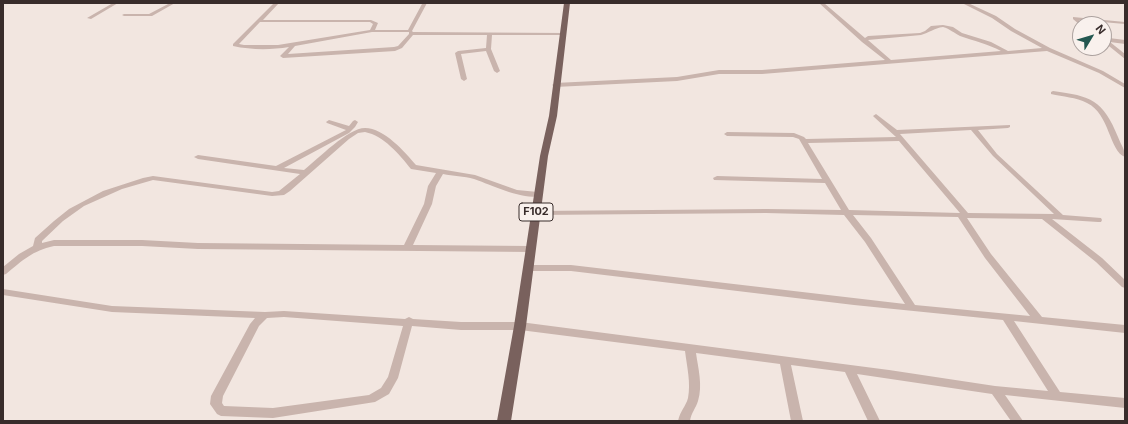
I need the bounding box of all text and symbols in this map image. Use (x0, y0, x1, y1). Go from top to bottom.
north arrow (1072, 16, 1112, 56)
text: N (1093, 22, 1109, 37)
road number: F102 (519, 203, 553, 221)

